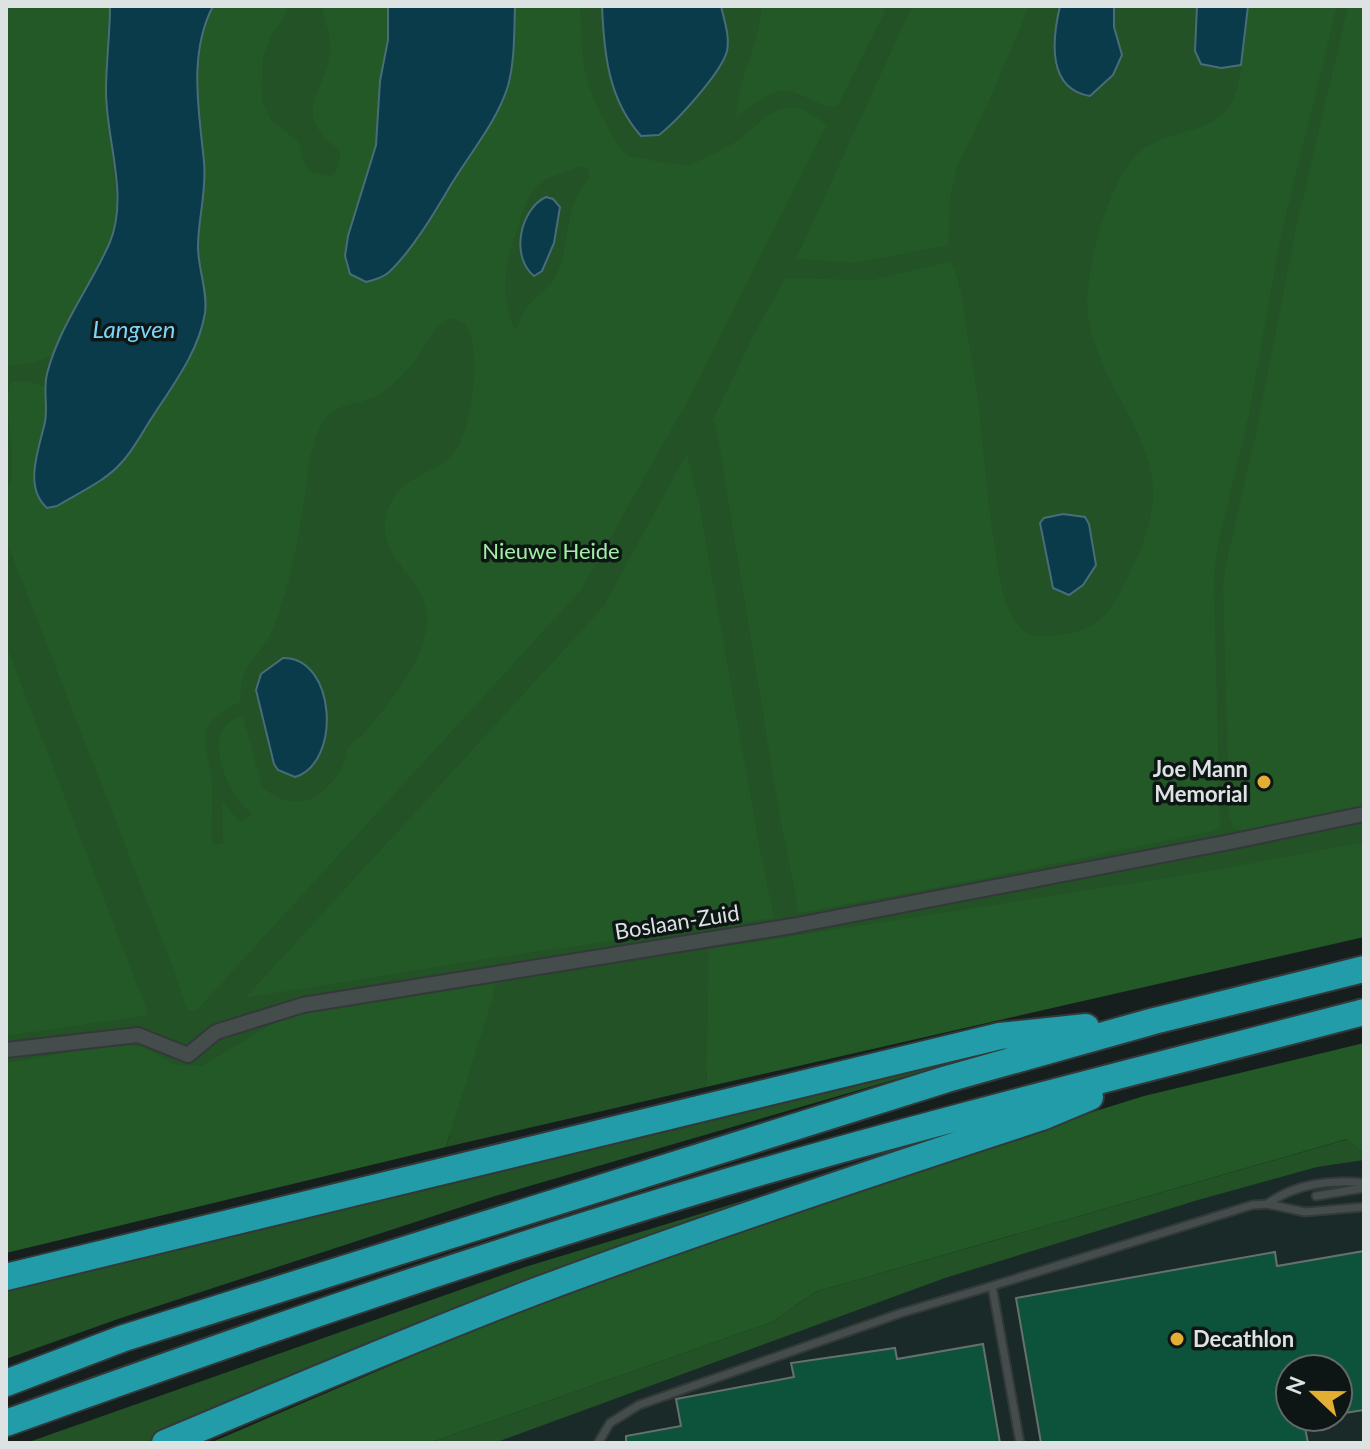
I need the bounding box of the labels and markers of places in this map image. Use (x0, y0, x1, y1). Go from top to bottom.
place label: Joe Mann Memorial (1153, 755, 1248, 807)
marker: Joe Mann Memorial (1255, 773, 1273, 791)
place label: Decathlon (1193, 1325, 1294, 1352)
marker: Decathlon (1168, 1330, 1186, 1348)

